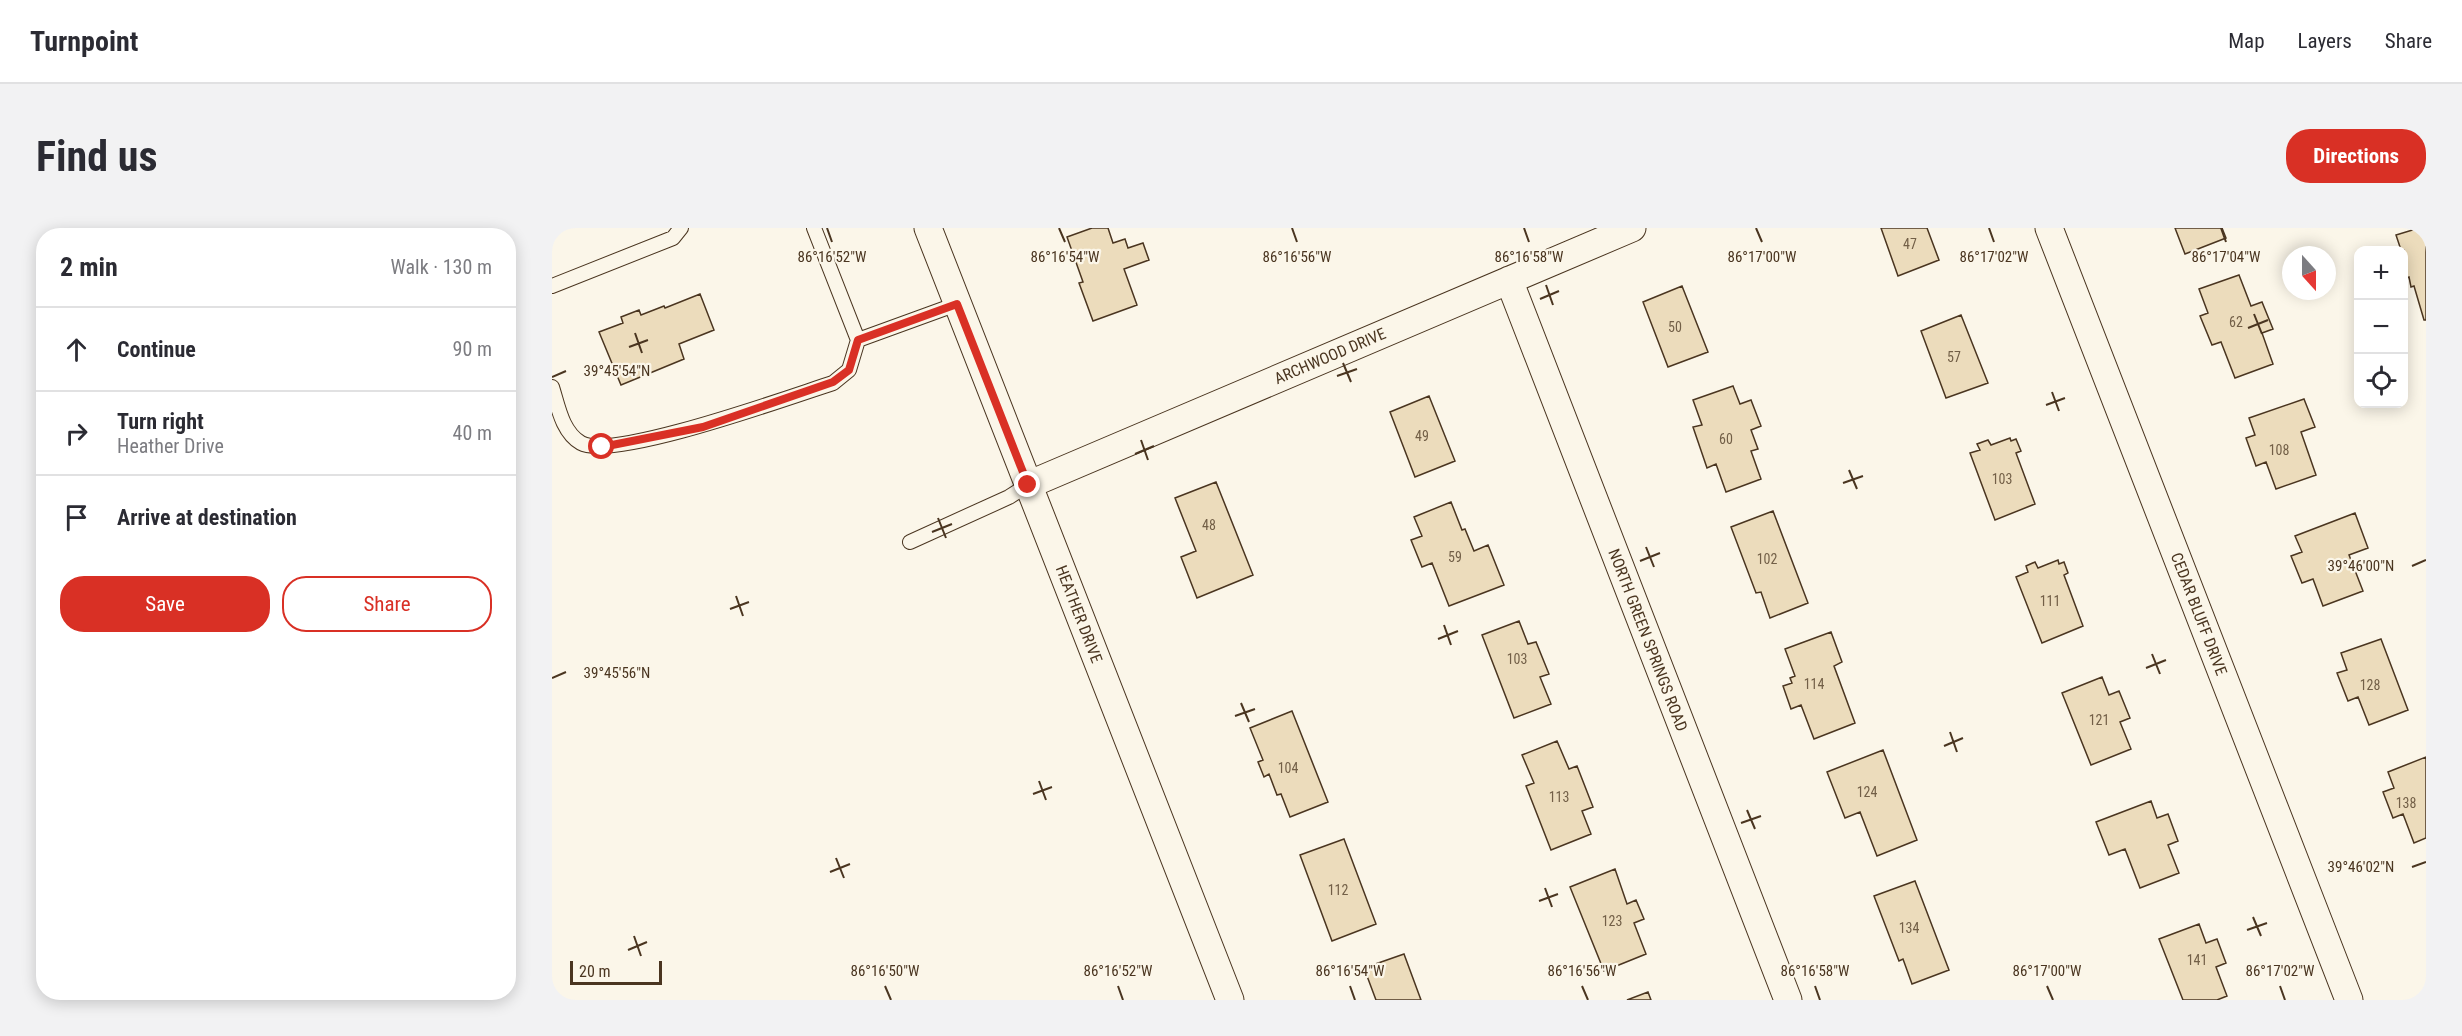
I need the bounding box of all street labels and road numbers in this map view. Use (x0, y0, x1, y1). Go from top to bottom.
street label: ARCHWOOD DRIVE (1271, 324, 1389, 388)
street label: NORTH GREEN SPRINGS ROAD (1604, 546, 1692, 734)
street label: CEDAR BLUFF DRIVE (2167, 550, 2231, 678)
street label: HEATHER DRIVE (1052, 563, 1106, 666)

